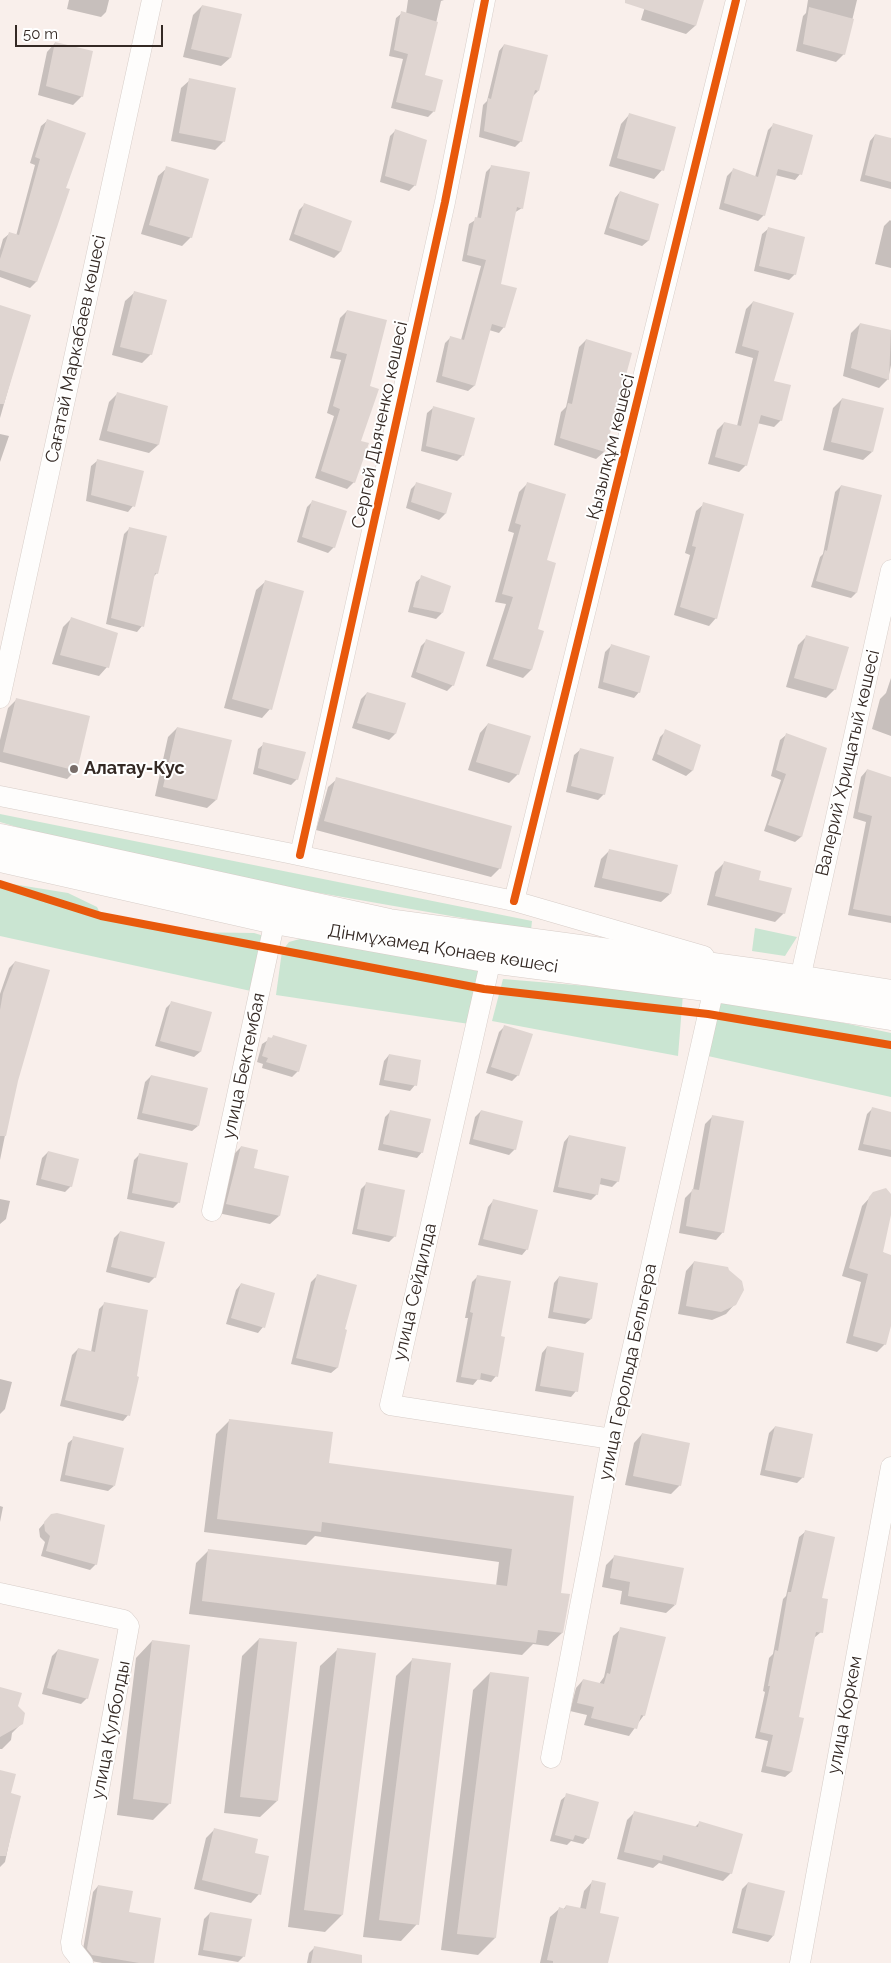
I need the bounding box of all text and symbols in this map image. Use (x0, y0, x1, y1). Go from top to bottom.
scale bar (18, 15, 165, 47)
text: 50 m (23, 25, 58, 43)
street label: Сағатай Маркабаев көшесі (41, 233, 111, 465)
street label: Сергей Дьяченко көшесі (347, 319, 413, 531)
street label: Қызылқұм көшесі (582, 372, 640, 522)
street label: Валерий Хрищатый көшесі (811, 648, 885, 878)
place label: Алатау-Кус (84, 758, 185, 780)
marker: Алатау-Кус (68, 763, 80, 775)
street label: Дінмұхамед Қонаев көшесі (326, 920, 560, 978)
street label: улица Бектембая (218, 991, 270, 1141)
street label: улица Сейдилда (389, 1221, 441, 1363)
street label: улица Герольда Бельгера (594, 1262, 662, 1482)
street label: улица Коркем (823, 1654, 867, 1776)
street label: улица Кулболды (87, 1659, 135, 1801)

